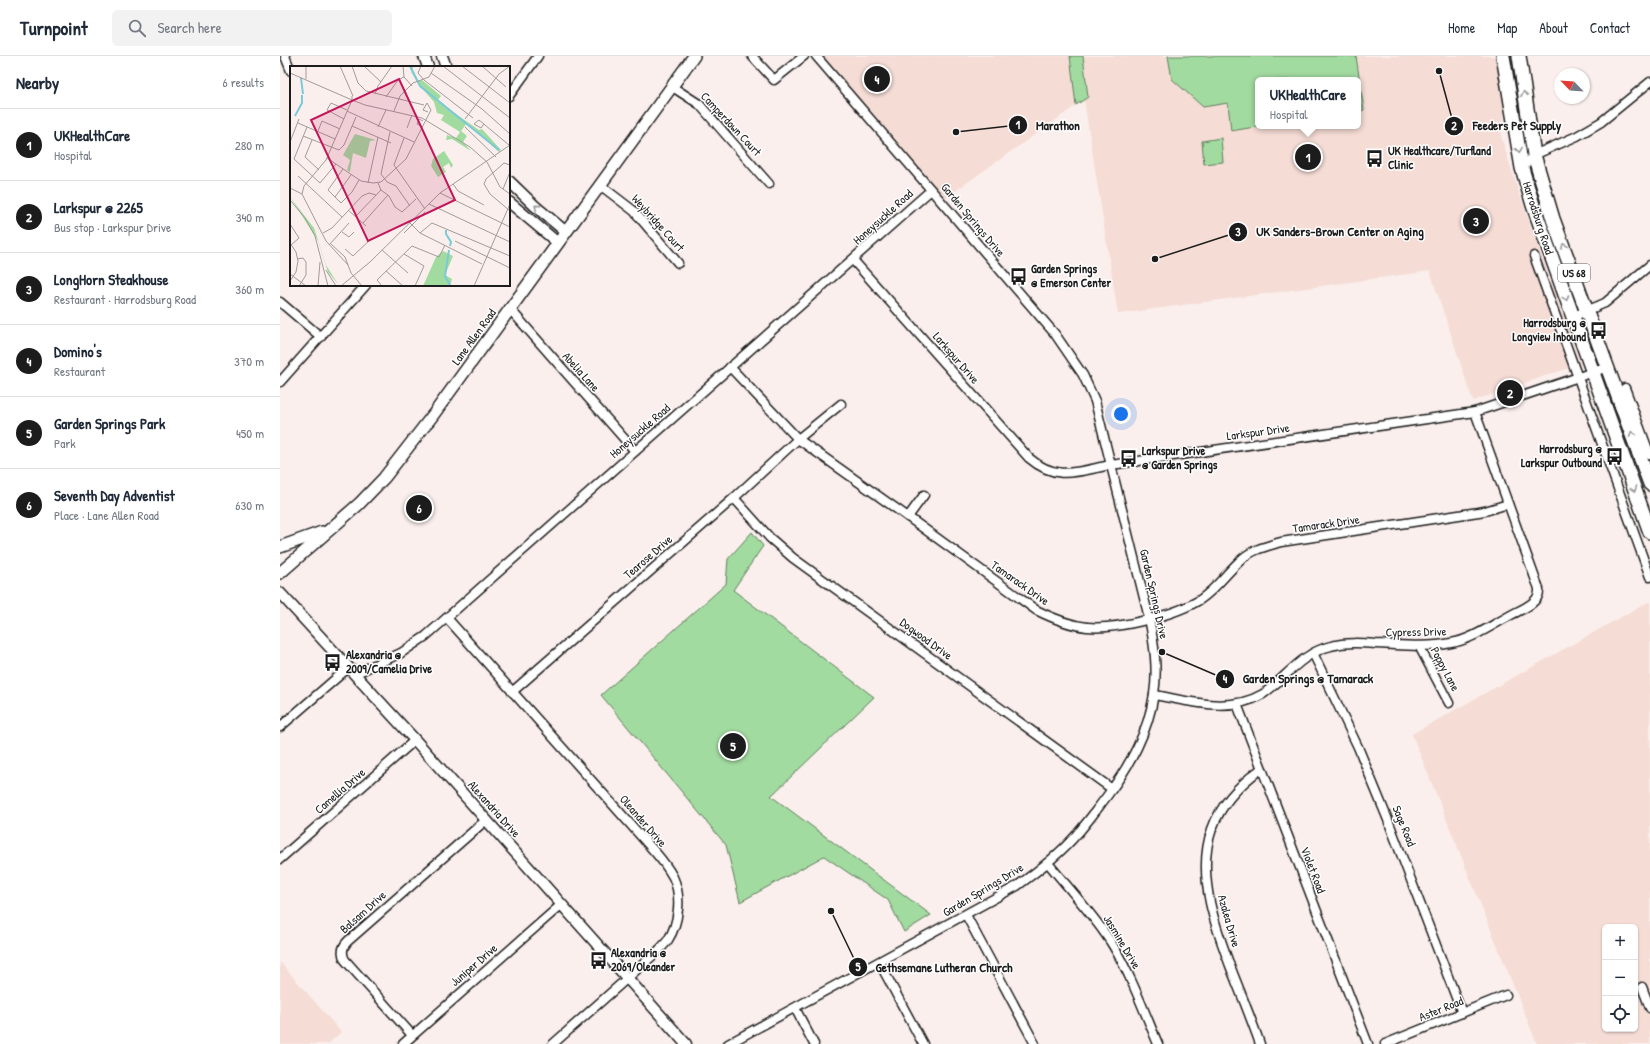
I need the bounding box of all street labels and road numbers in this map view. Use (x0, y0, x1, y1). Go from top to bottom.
street label: Camperdown Court (697, 88, 766, 160)
street label: Garden Springs Drive (937, 179, 1009, 260)
street label: Harrodsburg Road (1519, 179, 1558, 257)
street label: Honeysuckle Road (849, 185, 917, 248)
street label: Weybridge Court (628, 190, 689, 256)
road number: US 68 (1558, 264, 1590, 282)
street label: Lane Allen Road (447, 305, 500, 368)
street label: Larkspur Drive (929, 328, 984, 387)
street label: Abelia Lane (559, 348, 604, 395)
street label: Honeysuckle Road (606, 399, 674, 462)
street label: Larkspur Drive (1225, 419, 1291, 444)
street label: Tamarack Drive (1291, 510, 1361, 537)
street label: Tearose Drive (620, 531, 676, 582)
street label: Garden Springs Drive (1136, 547, 1173, 641)
street label: Tamarack Drive (988, 556, 1053, 609)
street label: Dogwood Drive (897, 614, 956, 664)
street label: Cypress Drive (1385, 622, 1447, 641)
street label: Poppy Lane (1427, 644, 1464, 694)
street label: Camellia Drive (311, 764, 369, 817)
street label: Alexandria Drive (464, 776, 525, 841)
street label: Oleander Drive (616, 791, 671, 851)
street label: Sage Road (1389, 803, 1420, 849)
street label: Violet Road (1297, 844, 1330, 896)
street label: Garden Springs Drive (939, 859, 1026, 920)
street label: Balsam Drive (336, 886, 390, 937)
street label: Azalea Drive (1214, 893, 1245, 949)
street label: Jasmine Drive (1100, 912, 1145, 972)
street label: Juniper Drive (446, 939, 501, 990)
street label: Aster Road (1416, 992, 1466, 1025)

